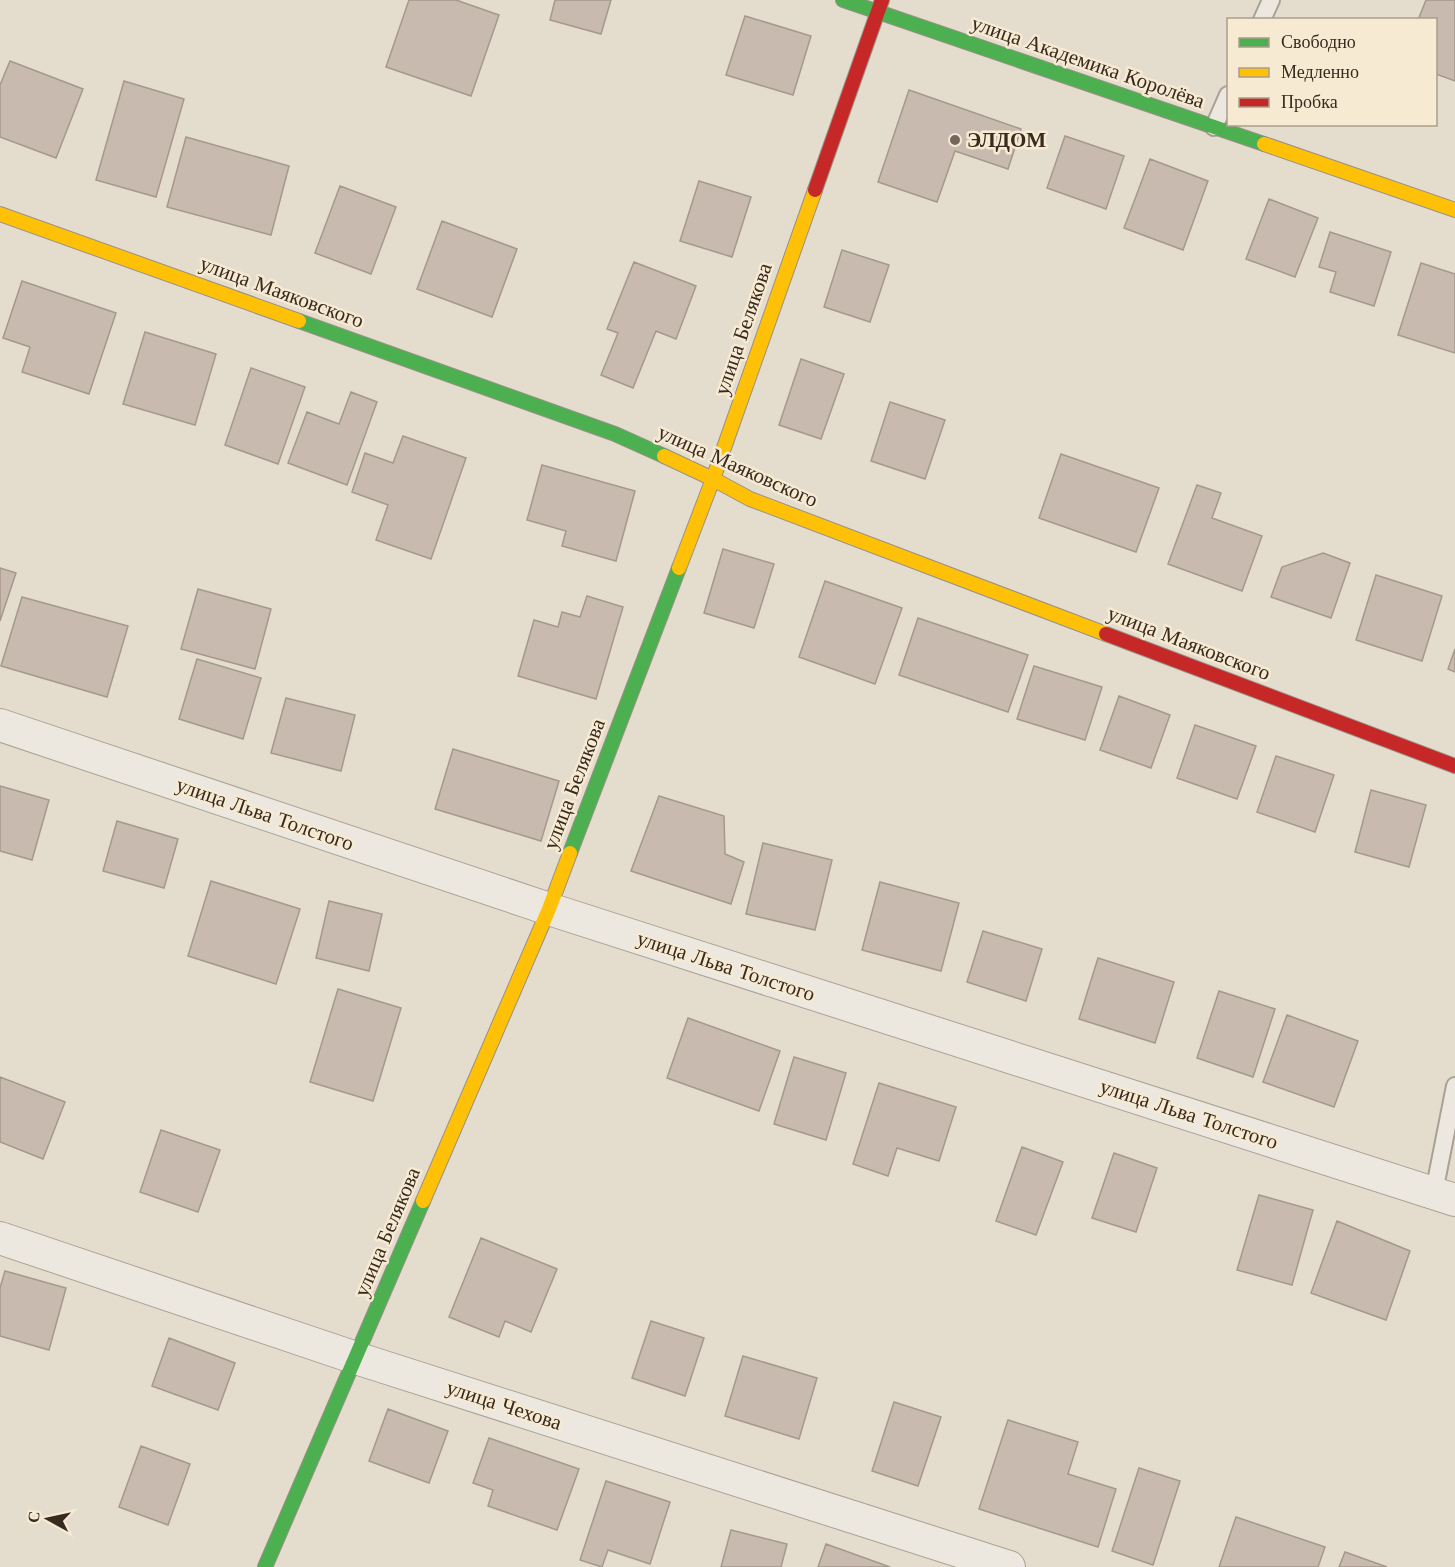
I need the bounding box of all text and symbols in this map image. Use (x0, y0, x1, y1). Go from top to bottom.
street label: улица Академика Королёва (968, 10, 1209, 114)
legend (1227, 18, 1437, 126)
text: Свободно (1281, 31, 1356, 53)
text: Медленно (1281, 61, 1359, 83)
text: Пробка (1281, 91, 1338, 113)
place label: ЭЛДОМ (967, 127, 1046, 153)
marker: ЭЛДОМ (948, 133, 962, 147)
street label: улица Маяковского (196, 250, 368, 334)
street label: улица Белякова (708, 259, 778, 398)
street label: улица Маяковского (654, 419, 822, 513)
street label: улица Маяковского (1104, 600, 1274, 686)
street label: улица Белякова (537, 714, 611, 853)
street label: улица Льва Толстого (173, 771, 357, 857)
street label: улица Льва Толстого (634, 925, 818, 1007)
street label: улица Льва Толстого (1097, 1073, 1281, 1155)
street label: улица Белякова (348, 1163, 426, 1301)
street label: улица Чехова (443, 1374, 566, 1436)
north arrow (18, 1489, 78, 1549)
text: С (22, 1510, 44, 1524)

